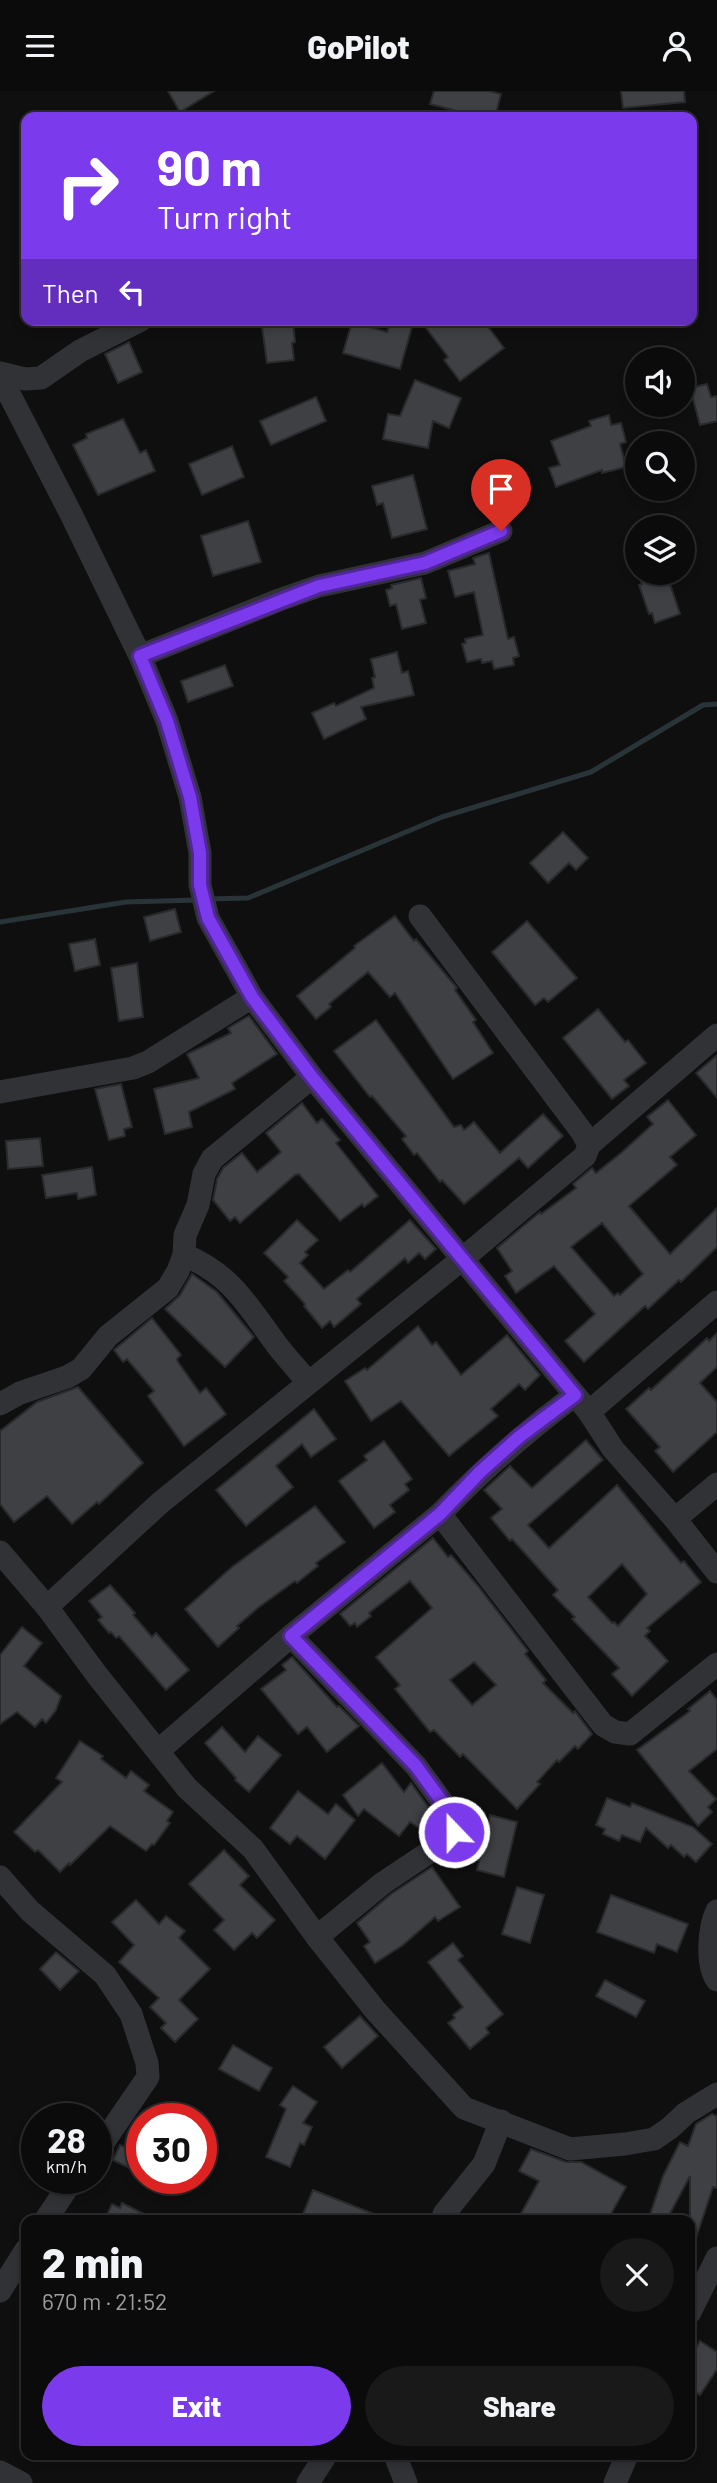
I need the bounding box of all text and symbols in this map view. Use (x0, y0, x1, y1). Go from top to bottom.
icon: menu (21, 27, 59, 65)
text: GoPilot (307, 27, 410, 65)
icon: person (658, 27, 696, 65)
text: 90 m (157, 137, 262, 196)
icon: right (42, 140, 133, 231)
text: Turn right (157, 197, 292, 235)
icon: left (113, 273, 151, 311)
text: Then (42, 277, 99, 308)
map controls (625, 347, 695, 585)
button: sound (625, 347, 695, 417)
button: search (625, 431, 695, 501)
pin (471, 459, 531, 531)
icon: arrive (482, 470, 520, 508)
button: layers (625, 515, 695, 585)
position arrow (417, 1795, 491, 1869)
speed limit sign: 30 (126, 2103, 217, 2194)
text: 28 (47, 2118, 86, 2160)
text: km/h (46, 2155, 87, 2177)
text: 2 min (42, 2236, 143, 2286)
button: close (600, 2238, 674, 2312)
text: 670 m · 21:52 (42, 2287, 167, 2315)
button: Exit (42, 2366, 351, 2446)
button: Share (365, 2366, 674, 2446)

